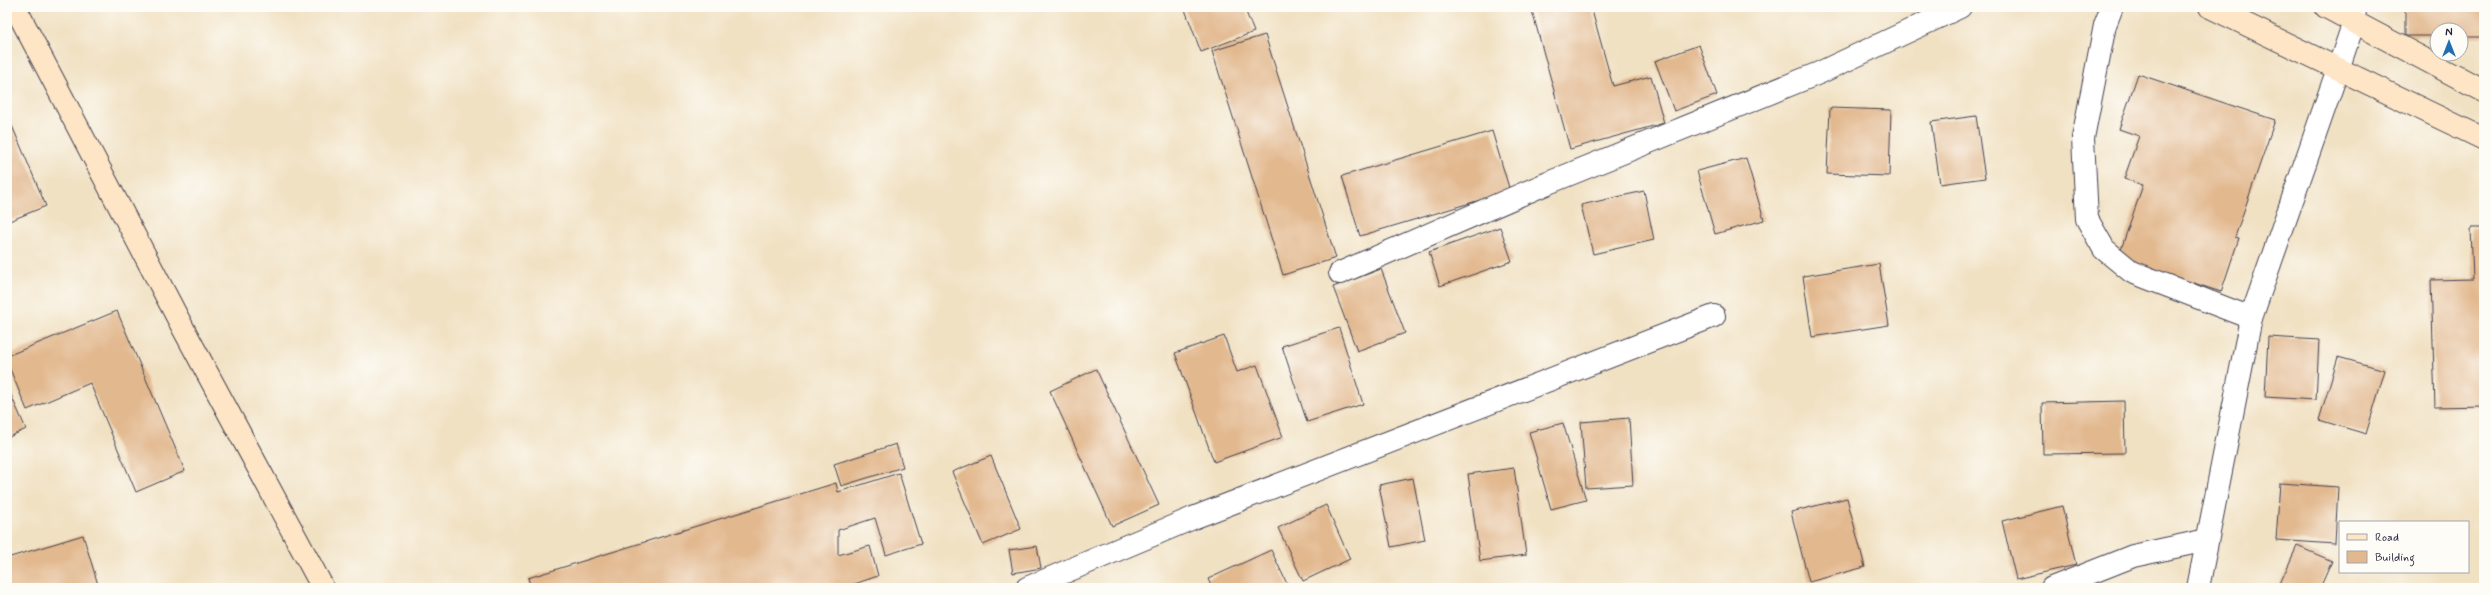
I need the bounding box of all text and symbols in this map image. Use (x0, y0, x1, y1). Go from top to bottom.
north arrow (2429, 22, 2469, 62)
text: N (2445, 26, 2453, 40)
legend (2339, 521, 2469, 573)
text: Road (2375, 530, 2399, 546)
text: Building (2375, 550, 2415, 567)

